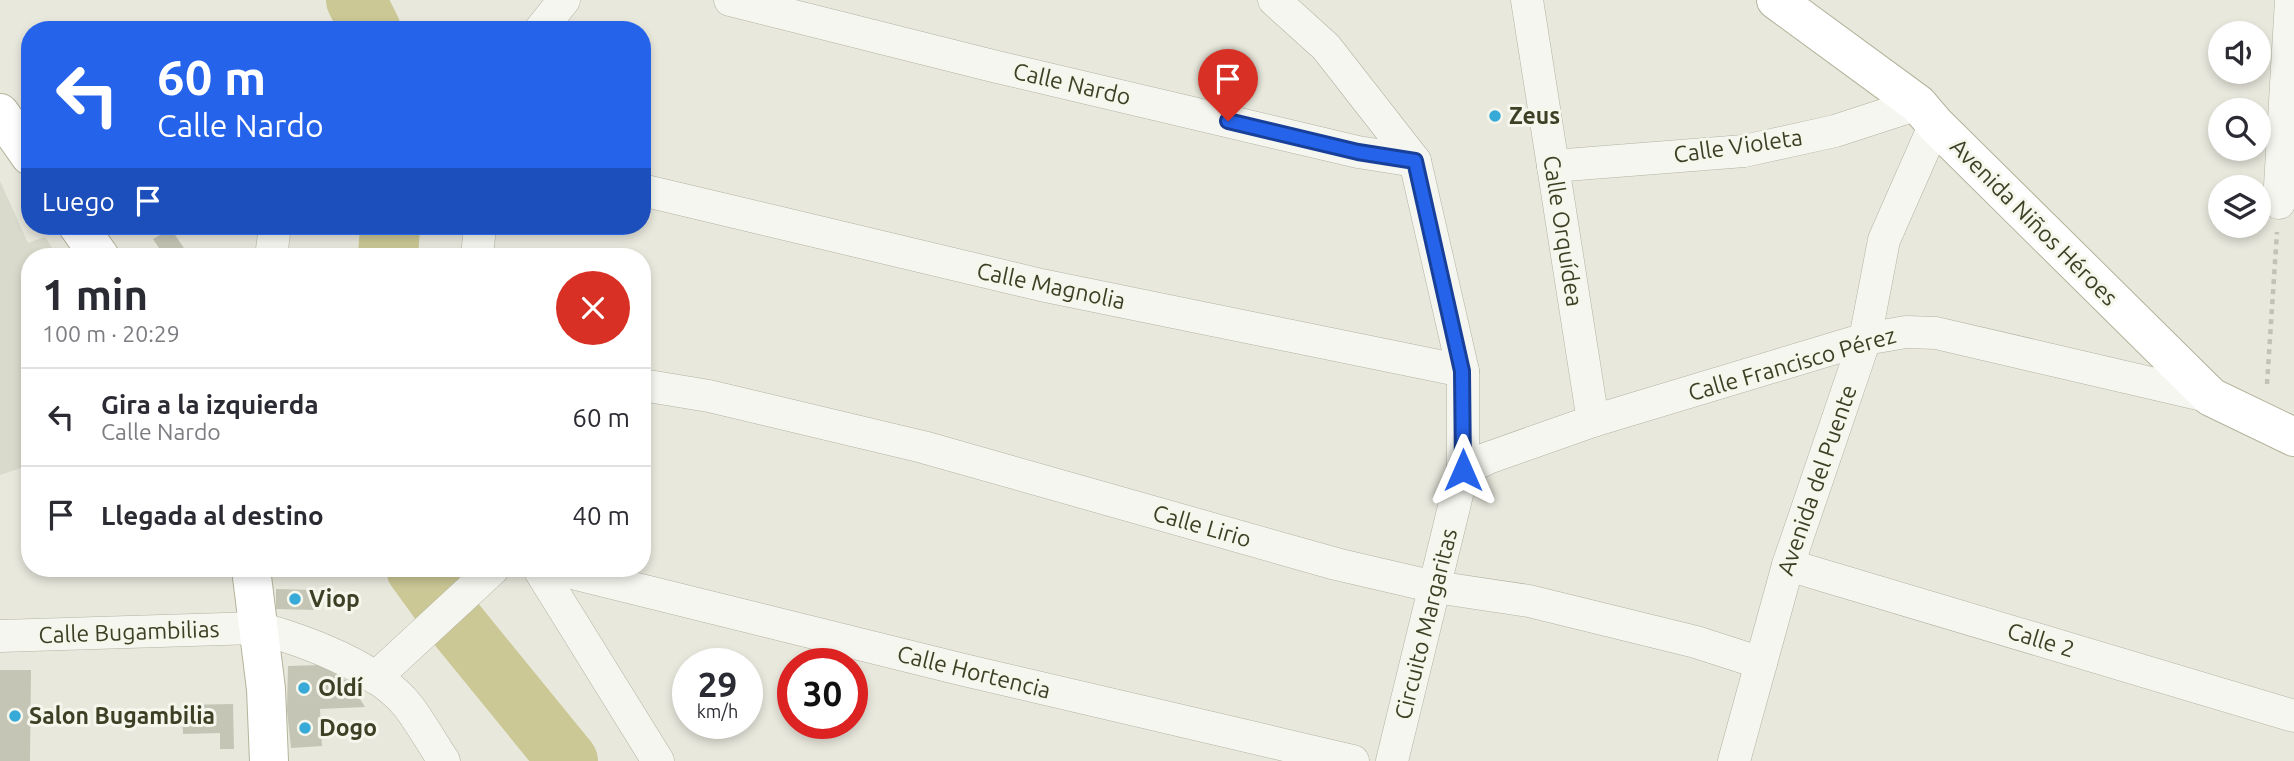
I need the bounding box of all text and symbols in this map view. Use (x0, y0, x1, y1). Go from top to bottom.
map controls (2208, 21, 2271, 238)
button: sound (2208, 21, 2271, 84)
icon: left (42, 49, 133, 140)
text: 60 m (157, 49, 266, 104)
pin (1198, 49, 1258, 121)
street label: Calle Nardo (1011, 58, 1133, 109)
icon: arrive (1209, 60, 1247, 98)
button: search (2208, 98, 2271, 161)
place label: Zeus (1509, 103, 1560, 128)
text: Calle Nardo (157, 107, 324, 143)
marker: Zeus (1487, 108, 1503, 124)
street label: Calle Violeta (1672, 124, 1804, 167)
street label: Avenida Niños Héroes (1946, 133, 2123, 310)
street label: Calle Orquídea (1539, 154, 1588, 308)
button: layers (2208, 175, 2271, 238)
icon: arrive (129, 182, 167, 220)
text: Luego (42, 187, 115, 216)
street label: Calle Magnolia (975, 258, 1128, 313)
text: 1 min (42, 271, 148, 318)
button: close (556, 271, 630, 345)
text: 100 m · 20:29 (42, 321, 180, 346)
street label: Calle Francisco Pérez (1685, 322, 1899, 405)
street label: Avenida del Puente (1772, 381, 1861, 578)
text: Gira a la izquierda (101, 390, 319, 419)
icon: left (42, 398, 80, 436)
text: 60 m (572, 403, 630, 432)
text: Calle Nardo (101, 419, 221, 444)
position arrow (1426, 433, 1500, 507)
icon: arrive (42, 496, 80, 534)
street label: Calle Lirio (1150, 500, 1254, 551)
text: Llegada al destino (101, 501, 324, 530)
text: 40 m (572, 501, 630, 530)
street label: Circuito Margaritas (1390, 526, 1461, 722)
place label: Viop (309, 586, 360, 611)
marker: Viop (287, 591, 303, 607)
street label: Calle Bugambilias (38, 616, 220, 647)
street label: Calle 2 (2005, 617, 2078, 662)
street label: Calle Hortencia (895, 640, 1053, 703)
speed limit sign: 30 (777, 648, 868, 739)
text: 29 (698, 664, 737, 704)
place label: Oldí (318, 675, 364, 700)
marker: Oldí (296, 680, 312, 696)
text: km/h (697, 701, 738, 721)
place label: Salon Bugambilia (29, 703, 215, 728)
marker: Salon Bugambilia (7, 708, 23, 724)
place label: Dogo (319, 715, 377, 740)
marker: Dogo (297, 720, 313, 736)

